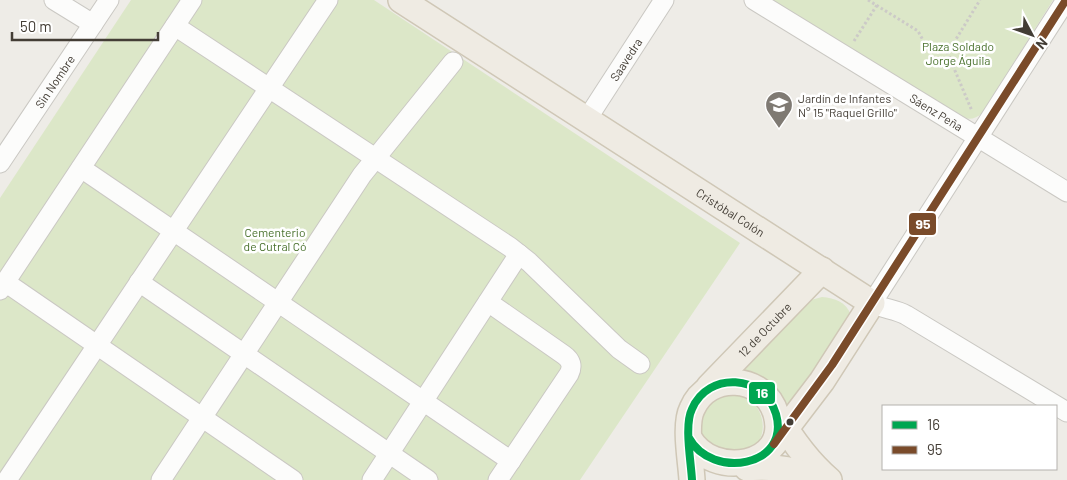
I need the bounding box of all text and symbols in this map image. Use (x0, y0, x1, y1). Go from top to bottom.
scale bar (12, 10, 159, 42)
north arrow (1007, 10, 1057, 60)
text: 50 m (20, 17, 52, 35)
street label: Saavedra (607, 35, 645, 83)
text: N (1033, 35, 1052, 53)
park label: Plaza Soldado Jorge Águila (922, 39, 994, 67)
street label: Sin Nombre (32, 52, 77, 111)
school or university icon: Jardín de Infantes N° 15 "Raquel Grillo" (764, 90, 794, 129)
street label: Sáenz Peña (907, 90, 965, 133)
place label: Jardín de Infantes N° 15 "Raquel Grillo" (798, 91, 897, 119)
street label: Cristóbal Colón (694, 185, 767, 239)
line badge: 95 (908, 212, 937, 236)
text: 95 (916, 215, 931, 232)
park label: Cementerio de Cutral Có (244, 225, 306, 253)
street label: 12 de Octubre (735, 299, 794, 360)
line badge: 16 (748, 381, 776, 405)
text: 16 (756, 384, 769, 401)
legend (882, 405, 1057, 470)
text: 16 (927, 415, 940, 433)
unlabelled marker (785, 417, 795, 427)
text: 95 (927, 440, 943, 458)

